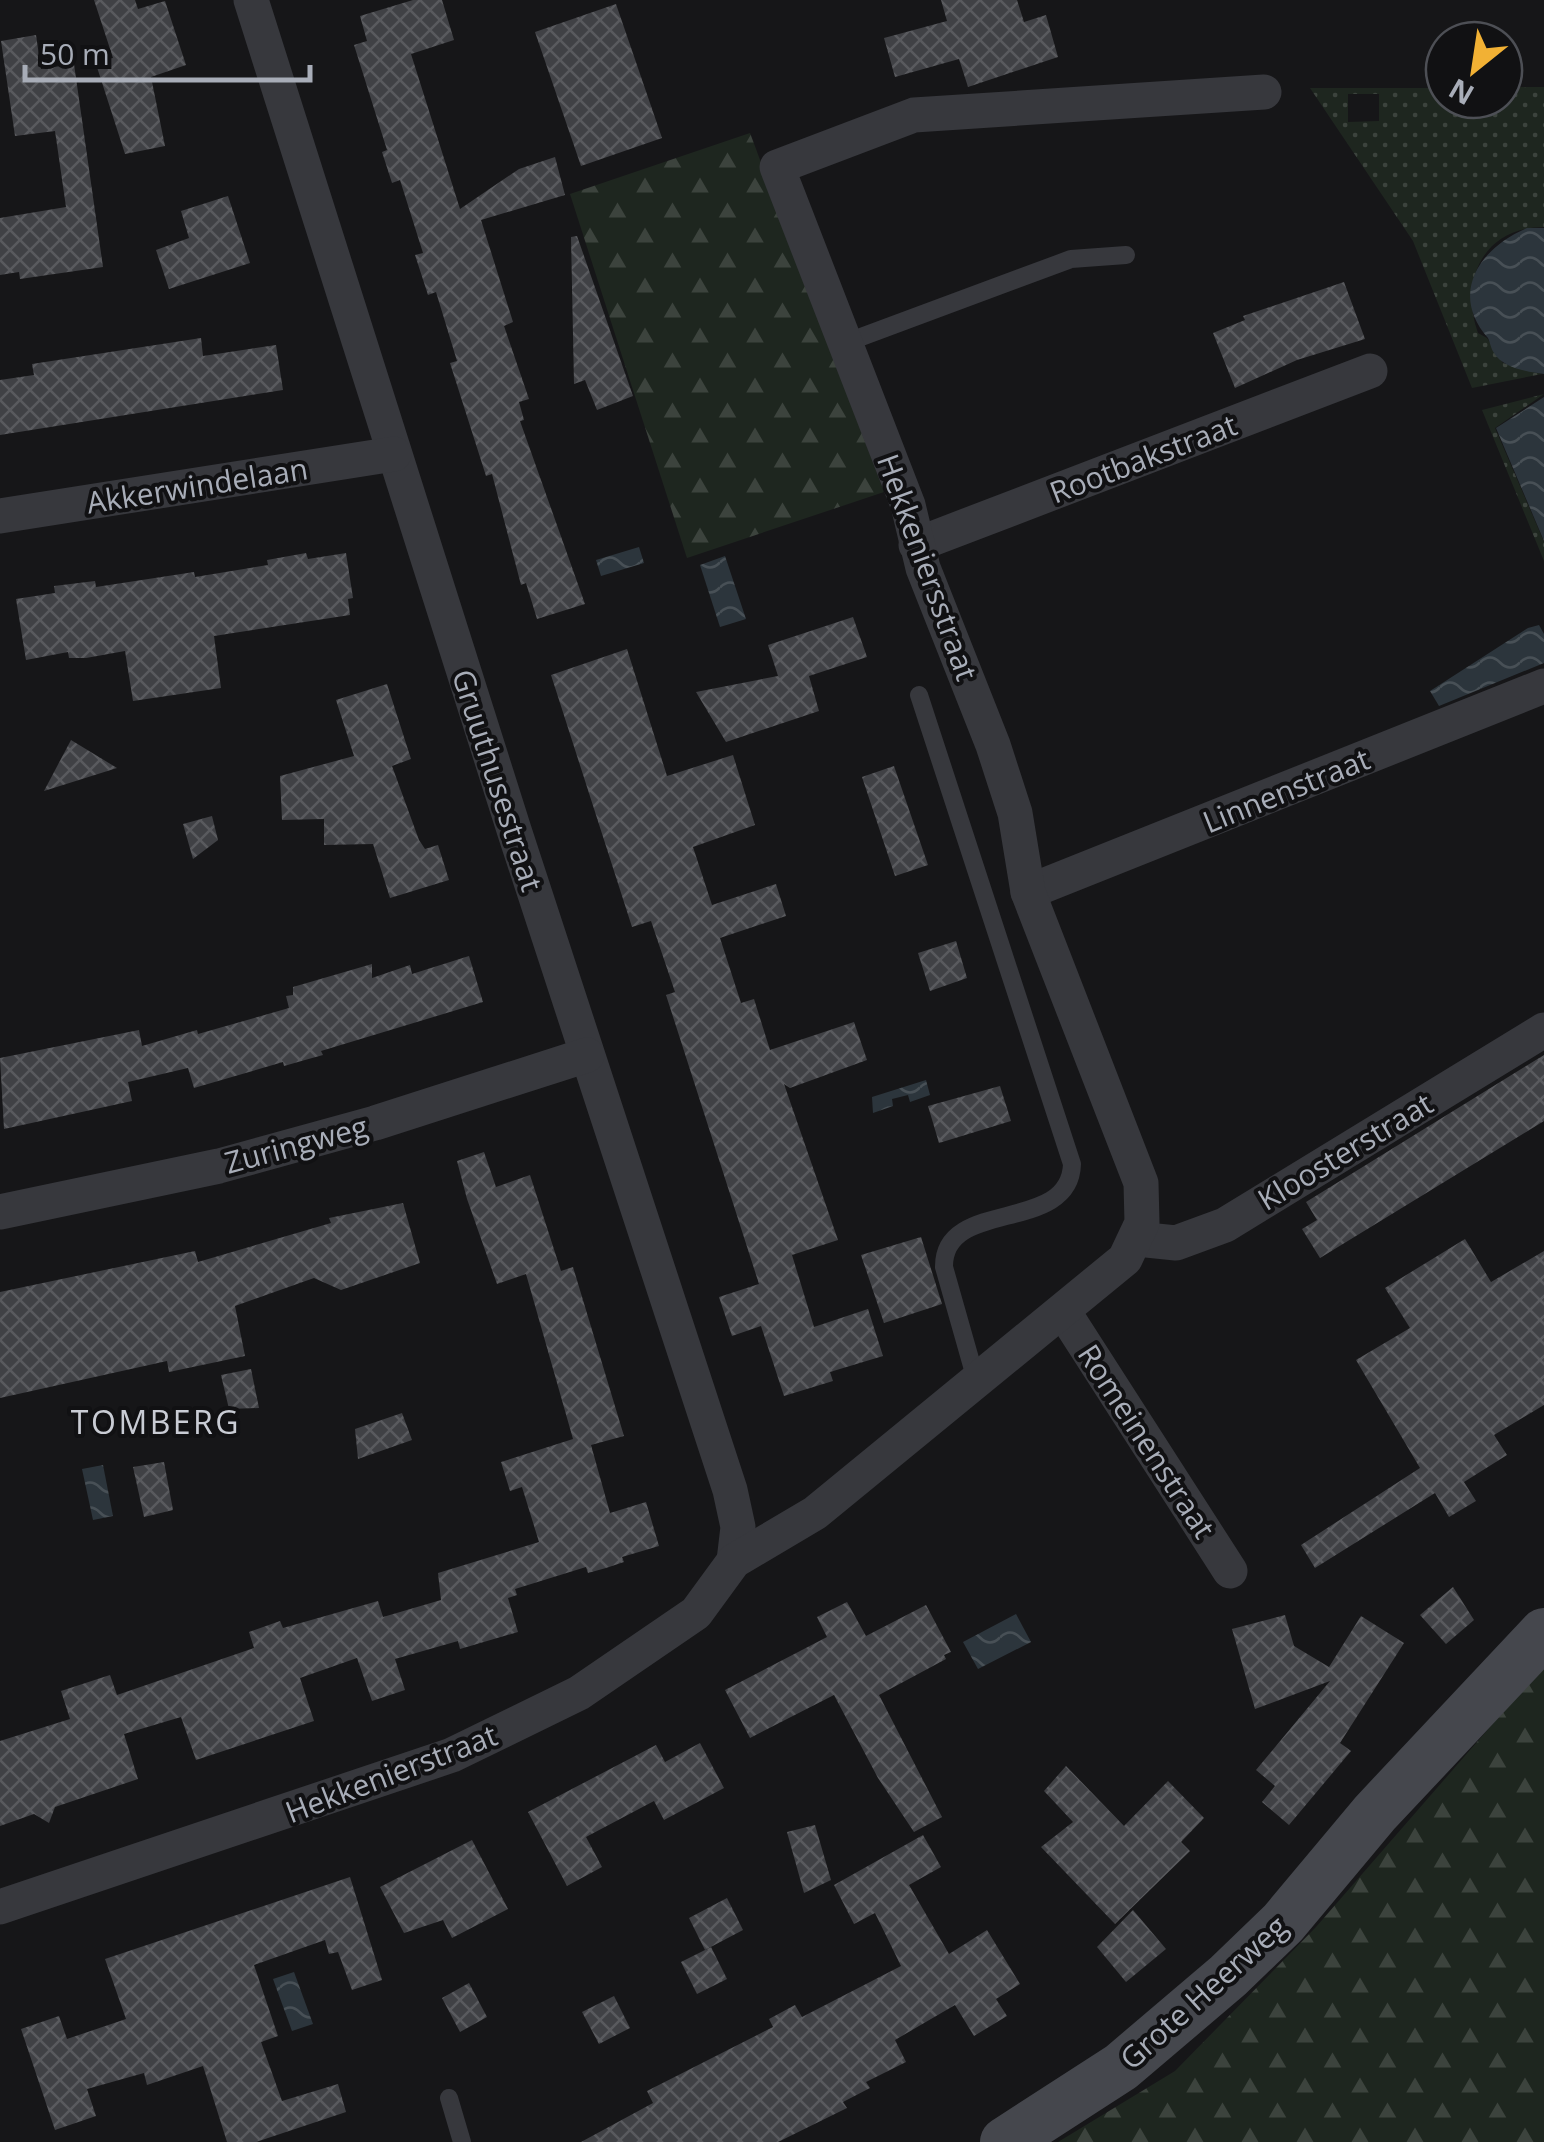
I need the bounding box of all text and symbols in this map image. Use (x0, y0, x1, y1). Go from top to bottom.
scale bar (25, 20, 310, 82)
north arrow (1424, 20, 1524, 120)
text: 50 m (40, 33, 110, 74)
text: N (1442, 70, 1480, 115)
street label: Rootbakstraat (1044, 403, 1242, 513)
street label: Akkerwindelaan (83, 447, 311, 523)
street label: Hekkeniersstraat (868, 448, 988, 686)
street label: Gruuthusestraat (443, 664, 553, 896)
street label: Linnenstraat (1196, 738, 1376, 842)
street label: Kloosterstraat (1250, 1083, 1440, 1219)
street label: Zuringweg (220, 1105, 372, 1183)
street label: Romeinenstraat (1069, 1336, 1225, 1546)
district label: TOMBERG (71, 1400, 241, 1443)
street label: Hekkenierstraat (279, 1714, 503, 1832)
street label: Grote Heerweg (1111, 1906, 1295, 2078)

